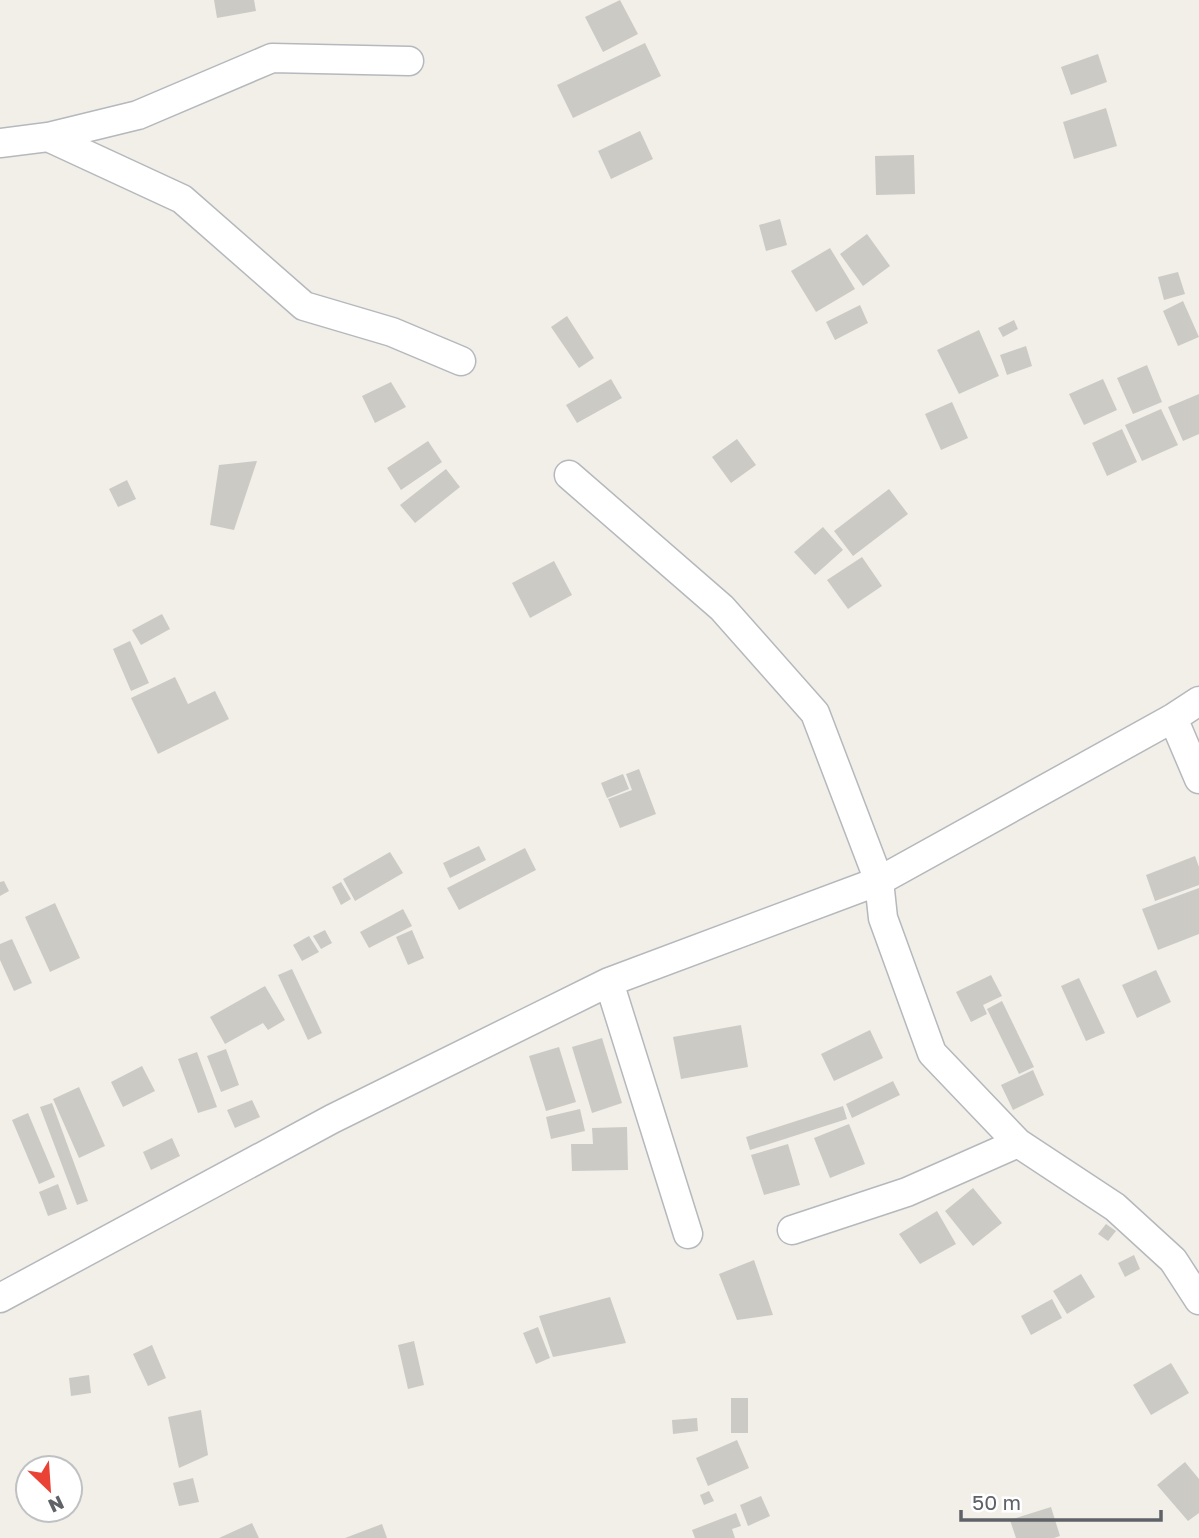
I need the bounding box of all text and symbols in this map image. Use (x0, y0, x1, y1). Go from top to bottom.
north arrow (14, 1454, 84, 1524)
scale bar (961, 1478, 1160, 1522)
text: 50 m (972, 1489, 1021, 1515)
text: N (45, 1491, 68, 1518)

